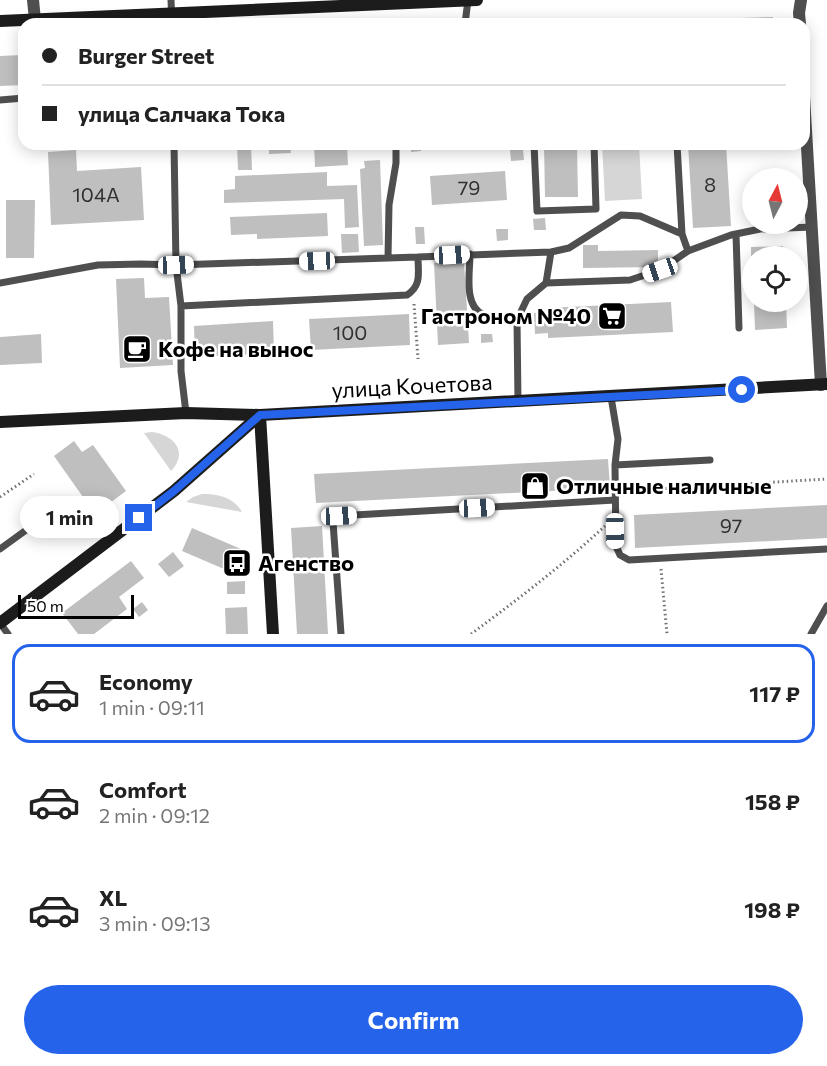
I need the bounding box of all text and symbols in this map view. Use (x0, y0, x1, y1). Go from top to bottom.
text: Burger Street (78, 42, 214, 69)
text: улица Салчака Тока (78, 100, 285, 127)
north arrow (742, 168, 808, 234)
map controls (742, 168, 808, 312)
house number: 8 (704, 172, 716, 196)
house number: 79 (458, 175, 480, 199)
house number: 104А (72, 182, 120, 206)
car (434, 245, 470, 265)
button: locate (742, 246, 808, 312)
car (299, 251, 335, 271)
car (158, 255, 194, 275)
car (640, 256, 680, 284)
supermarket icon: Гастроном №40 (596, 300, 628, 332)
place label: Гастроном №40 (421, 302, 591, 329)
house number: 100 (333, 320, 367, 344)
cafe icon: Кофе на вынос (121, 333, 153, 365)
place label: Кофе на вынос (158, 335, 313, 362)
street label: улица Кочетова (331, 368, 493, 403)
route start (728, 376, 755, 403)
shop icon: Отличные наличные (519, 470, 551, 502)
place label: Отличные наличные (556, 472, 772, 499)
callout: 1 min (19, 497, 118, 539)
car (459, 498, 495, 518)
route end (125, 504, 152, 531)
text: 1 min (46, 505, 93, 529)
car (321, 506, 357, 526)
car (606, 513, 624, 549)
house number: 97 (720, 513, 742, 537)
bus stop icon: Агенство (221, 547, 253, 579)
place label: Агенство (258, 549, 354, 576)
scale bar (18, 592, 134, 620)
text: 50 m (27, 596, 64, 615)
icon: car (27, 667, 81, 721)
text: Economy (99, 668, 193, 695)
text: 117 ₽ (749, 680, 800, 707)
text: 1 min · 09:11 (99, 695, 205, 719)
icon: car (27, 775, 81, 829)
text: Comfort (99, 776, 187, 803)
text: 158 ₽ (745, 788, 800, 815)
text: 2 min · 09:12 (99, 803, 210, 827)
icon: car (27, 883, 81, 937)
text: XL (99, 884, 127, 911)
text: 198 ₽ (744, 896, 800, 923)
text: 3 min · 09:13 (99, 911, 211, 935)
button: Confirm (24, 985, 803, 1054)

